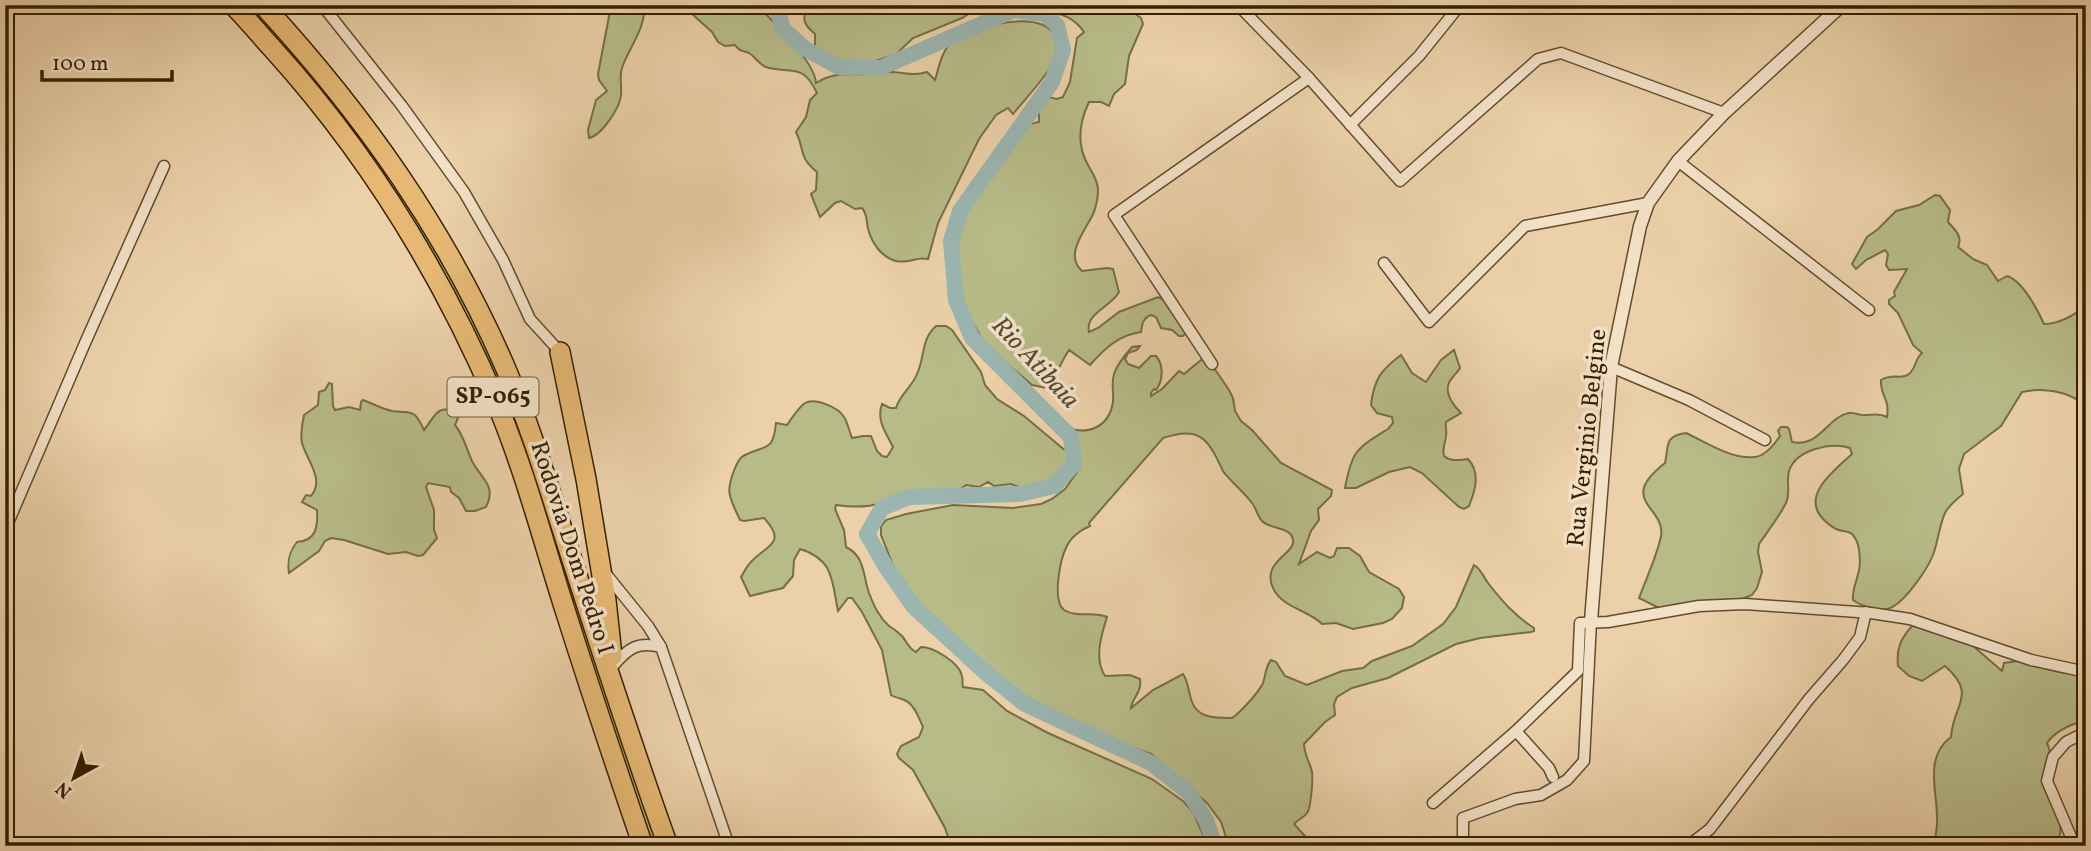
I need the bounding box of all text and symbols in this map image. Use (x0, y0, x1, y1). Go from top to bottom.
scale bar (42, 38, 172, 82)
text: 100 m (52, 50, 109, 79)
water label: Rio Atibaia (983, 309, 1087, 417)
street label: Rua Verginio Belgine (1560, 327, 1616, 549)
road number: SP-065 (448, 378, 538, 416)
street label: Rodovia Dom Pedro I (520, 437, 622, 659)
north arrow (38, 742, 108, 812)
text: N (51, 775, 78, 804)

